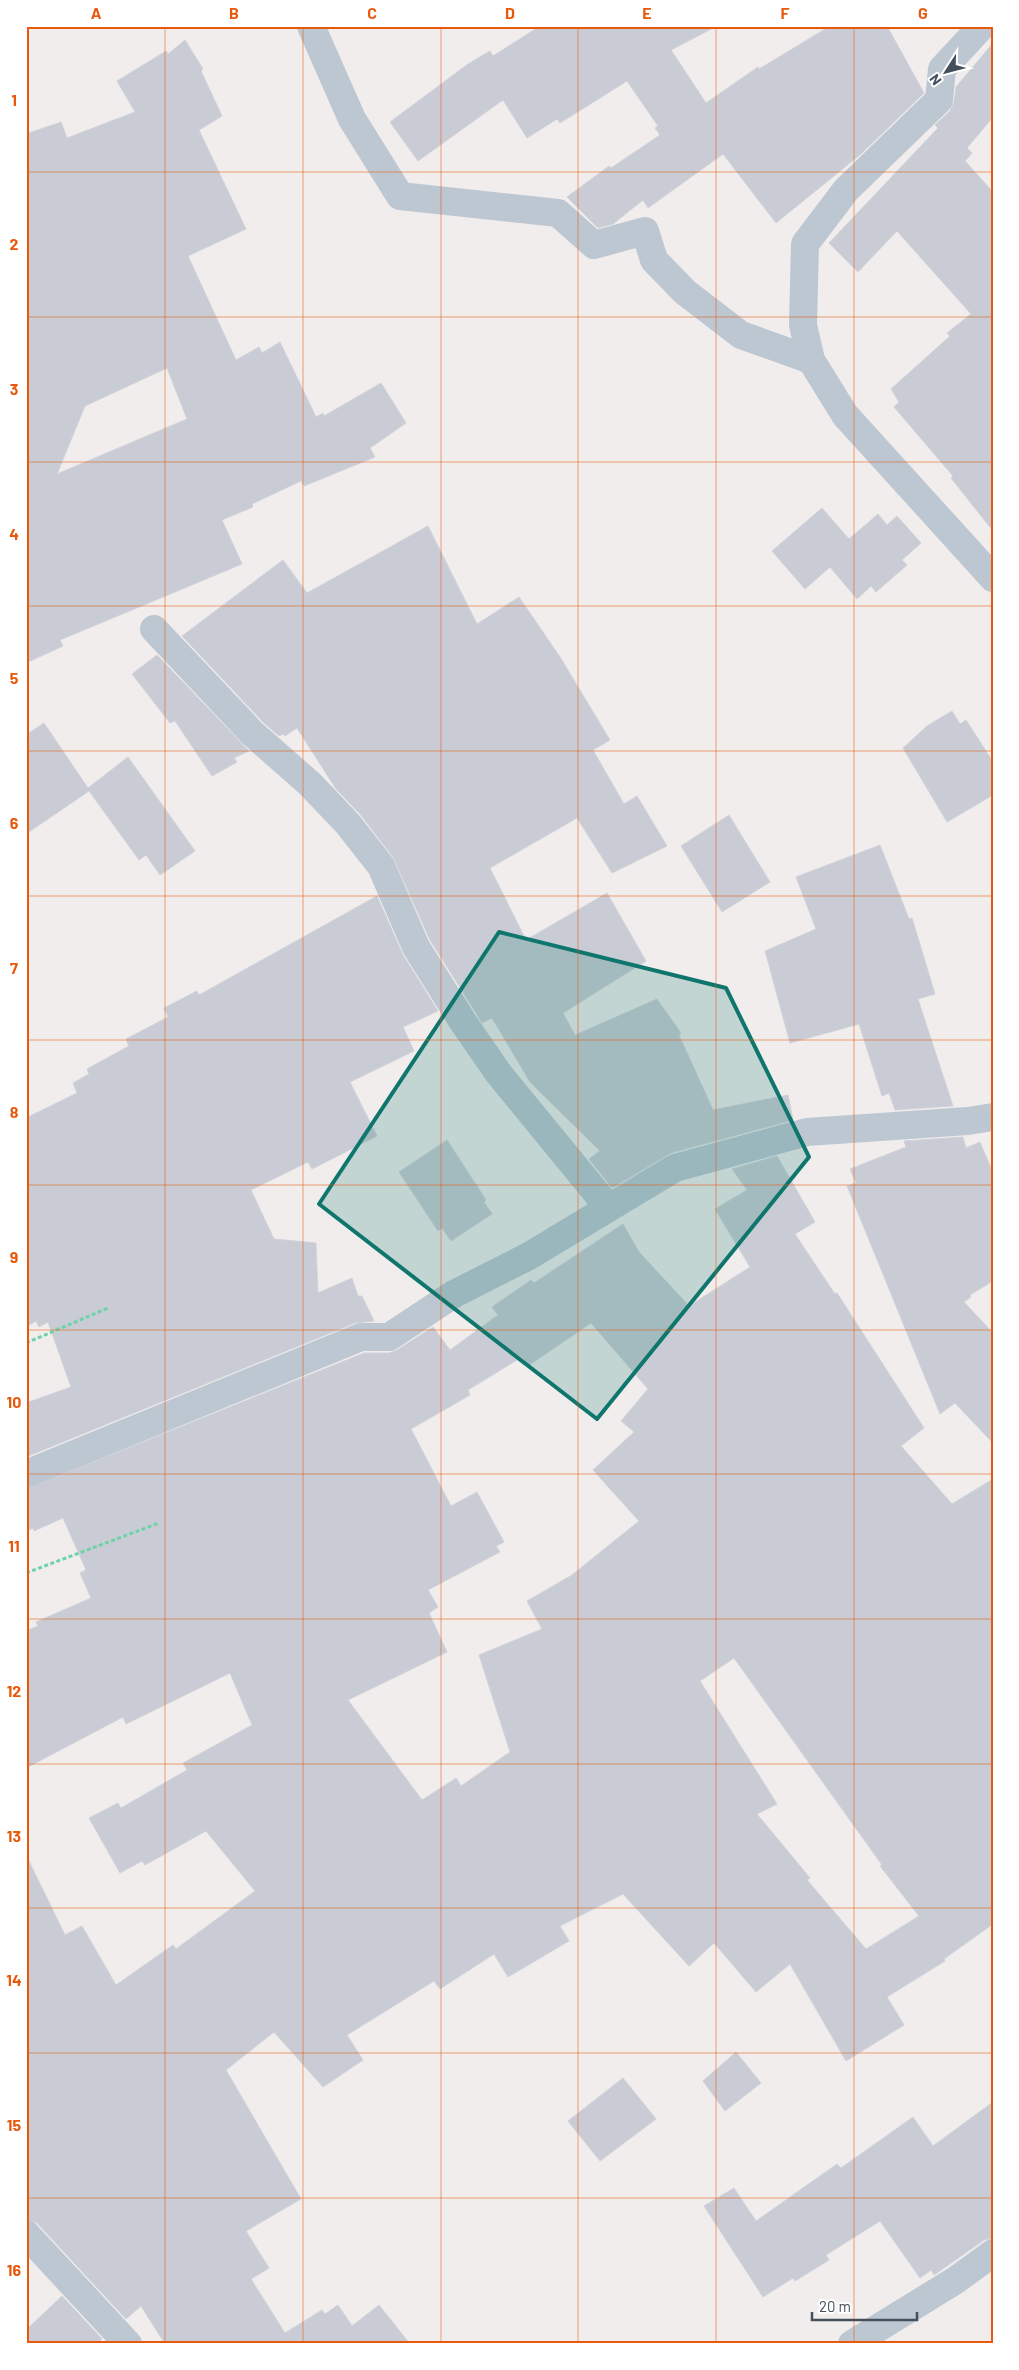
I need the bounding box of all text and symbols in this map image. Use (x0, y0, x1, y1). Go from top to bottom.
text: A (91, 3, 102, 22)
text: B (229, 3, 239, 22)
text: C (367, 3, 377, 22)
text: D (505, 3, 515, 22)
text: E (642, 3, 652, 22)
text: F (781, 3, 790, 22)
text: G (918, 3, 928, 22)
north arrow (922, 48, 972, 98)
text: N (925, 71, 945, 89)
text: 1 (11, 90, 17, 109)
text: 2 (10, 234, 19, 253)
text: 3 (10, 379, 18, 398)
text: 4 (9, 524, 19, 543)
text: 5 (10, 668, 19, 687)
text: 6 (10, 813, 19, 832)
text: 7 (10, 958, 18, 977)
text: 8 (10, 1102, 19, 1121)
text: 9 (10, 1247, 18, 1266)
text: 10 (7, 1392, 21, 1411)
text: 11 (8, 1536, 20, 1555)
text: 12 (7, 1681, 21, 1700)
text: 13 (7, 1826, 21, 1845)
text: 14 (6, 1970, 22, 1989)
text: 15 (7, 2115, 22, 2134)
text: 16 (7, 2260, 22, 2279)
scale bar (812, 2290, 916, 2322)
text: 20 m (819, 2297, 851, 2315)

